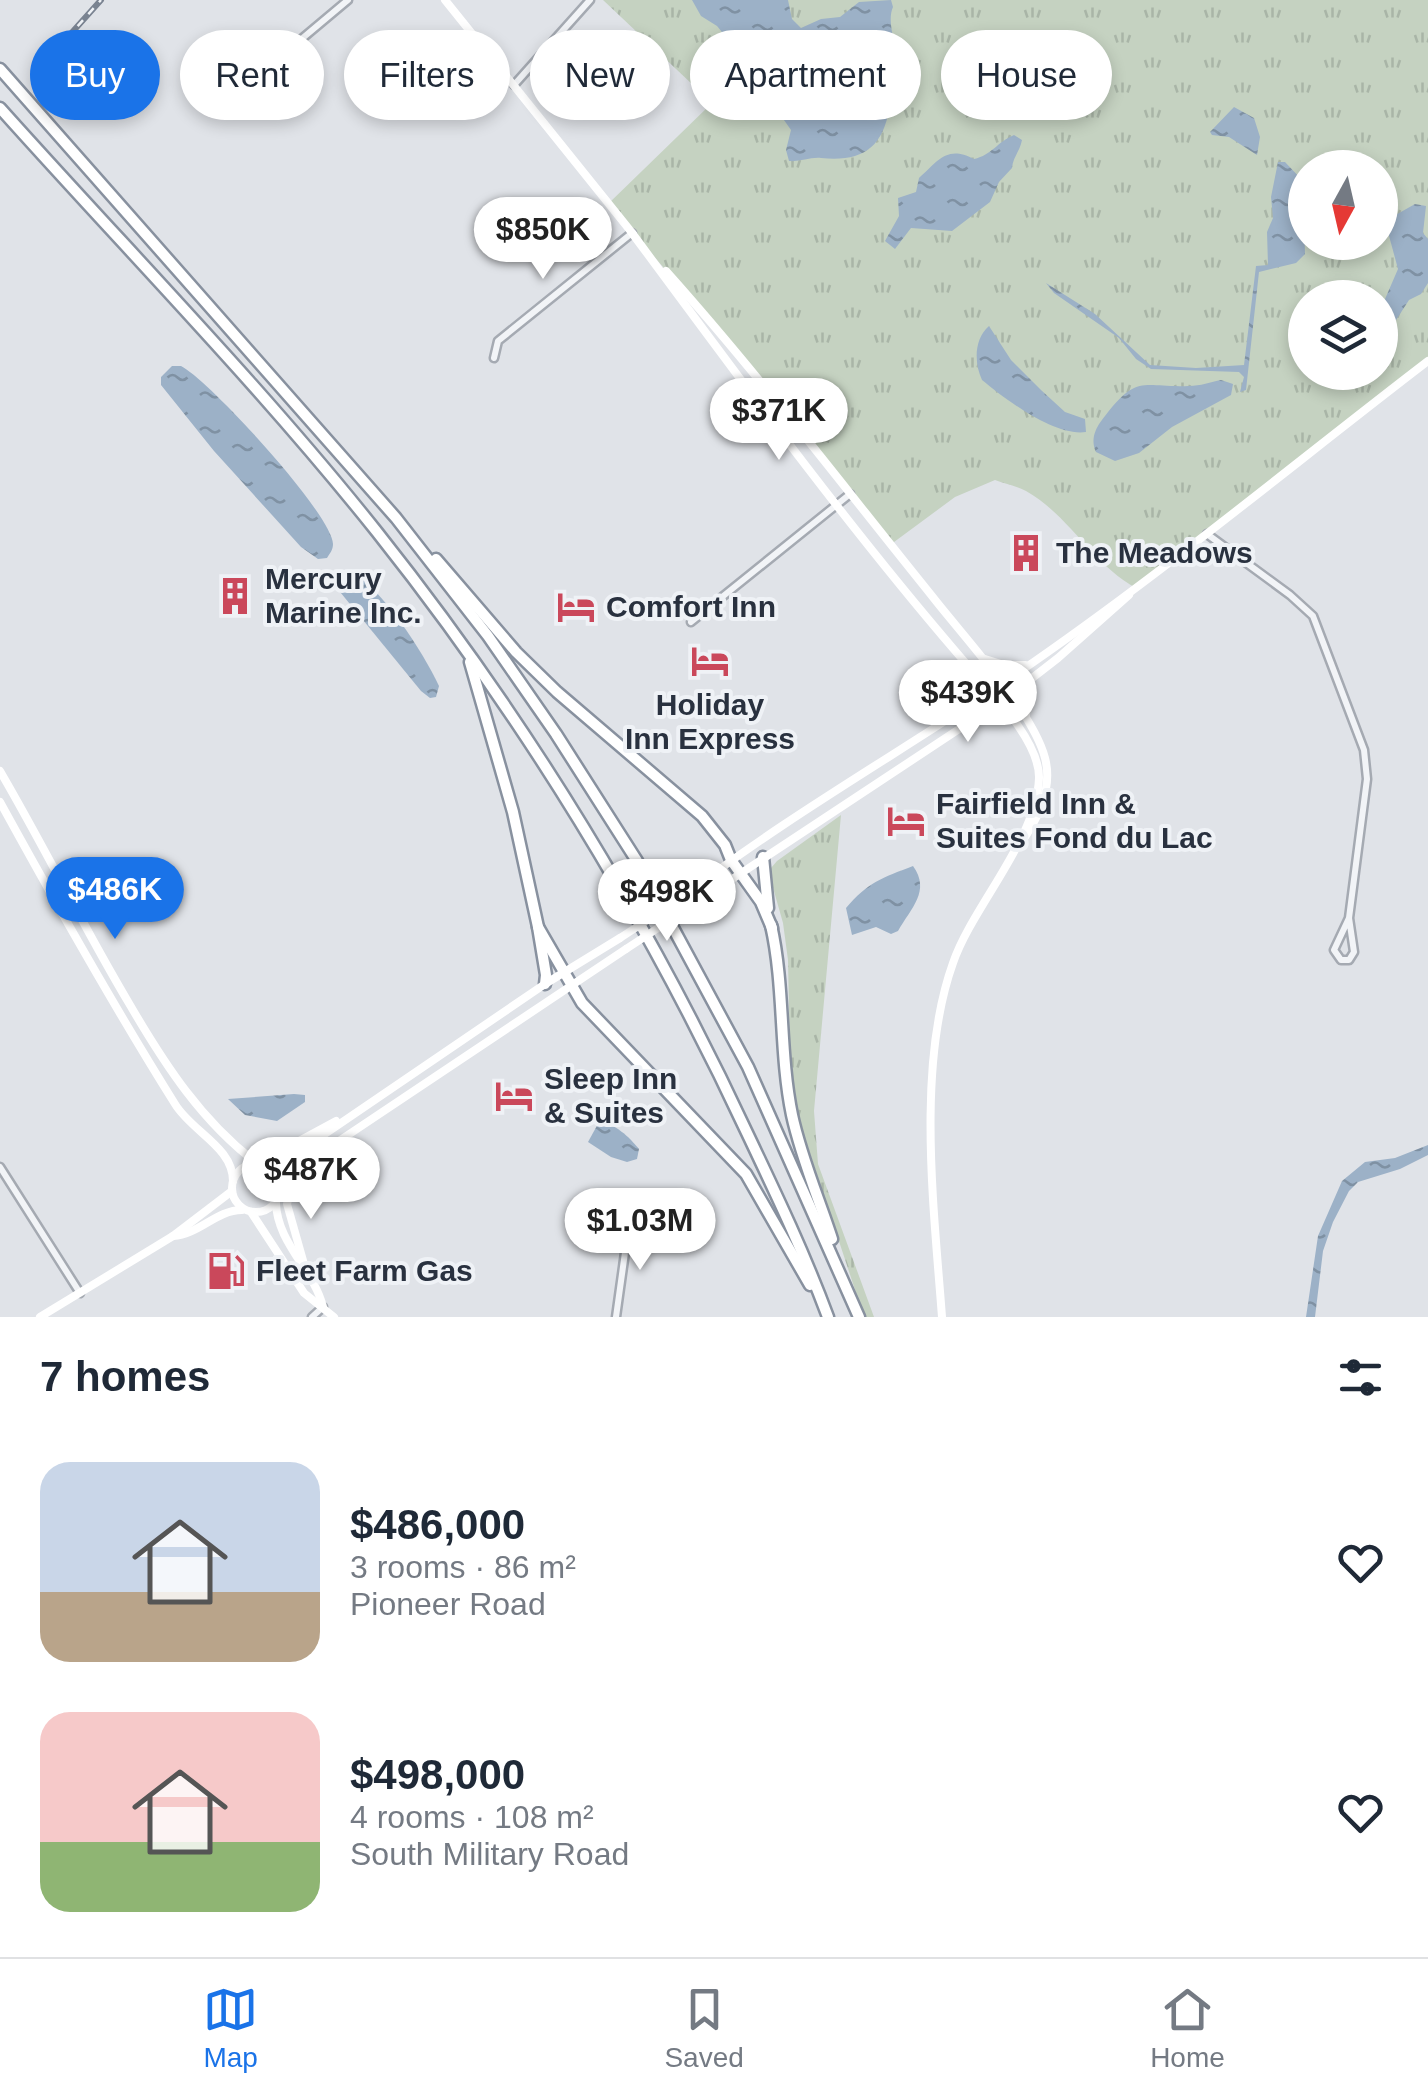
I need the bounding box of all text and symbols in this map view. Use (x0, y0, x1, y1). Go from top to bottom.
chip: Buy (30, 30, 160, 120)
chip: Rent (180, 30, 324, 120)
chip: Filters (344, 30, 510, 120)
chip: New (530, 30, 670, 120)
chip: Apartment (690, 30, 921, 120)
chip: House (941, 30, 1112, 120)
north arrow (1288, 150, 1398, 260)
map controls (1288, 150, 1398, 390)
pin: $850K (473, 197, 613, 282)
text: $850K (496, 211, 590, 247)
button: layers (1288, 280, 1398, 390)
pin: $371K (709, 378, 849, 463)
text: $371K (732, 392, 826, 428)
building icon: The Meadows (1005, 532, 1047, 574)
place label: The Meadows (1056, 536, 1253, 569)
place label: Mercury Marine Inc. (265, 562, 422, 629)
building icon: Mercury Marine Inc. (214, 575, 256, 617)
hotel icon: Comfort Inn (555, 586, 597, 628)
place label: Comfort Inn (606, 590, 776, 623)
hotel icon: Holiday Inn Express (689, 640, 731, 682)
pin: $439K (898, 660, 1038, 745)
text: $439K (921, 674, 1015, 710)
place label: Holiday Inn Express (625, 688, 795, 755)
place label: Fairfield Inn & Suites Fond du Lac (936, 787, 1213, 854)
hotel icon: Fairfield Inn & Suites Fond du Lac (885, 800, 927, 842)
pin: $486K (45, 857, 185, 942)
pin: $498K (597, 859, 737, 944)
text: $486K (68, 871, 162, 907)
text: $498K (620, 873, 714, 909)
place label: Sleep Inn & Suites (544, 1062, 677, 1129)
hotel icon: Sleep Inn & Suites (493, 1075, 535, 1117)
pin: $487K (241, 1137, 381, 1222)
text: $487K (264, 1151, 358, 1187)
pin: $1.03M (559, 1188, 721, 1273)
text: $1.03M (587, 1202, 693, 1238)
fuel station icon: Fleet Farm Gas (205, 1250, 247, 1292)
place label: Fleet Farm Gas (256, 1254, 473, 1287)
icon: filters (1333, 1350, 1388, 1405)
text: 7 homes (40, 1353, 210, 1400)
text: $486,000 (350, 1501, 525, 1548)
icon: home (120, 1502, 240, 1622)
icon: heart (1333, 1535, 1388, 1590)
text: 3 rooms · 86 m² (350, 1549, 576, 1585)
text: Pioneer Road (350, 1586, 546, 1622)
text: $498,000 (350, 1751, 525, 1798)
icon: home (120, 1752, 240, 1872)
icon: heart (1333, 1785, 1388, 1840)
text: 4 rooms · 108 m² (350, 1799, 594, 1835)
text: South Military Road (350, 1836, 629, 1872)
tab: Map (203, 1982, 258, 2074)
tab: Saved (664, 1982, 744, 2074)
tab: Home (1150, 1982, 1225, 2074)

